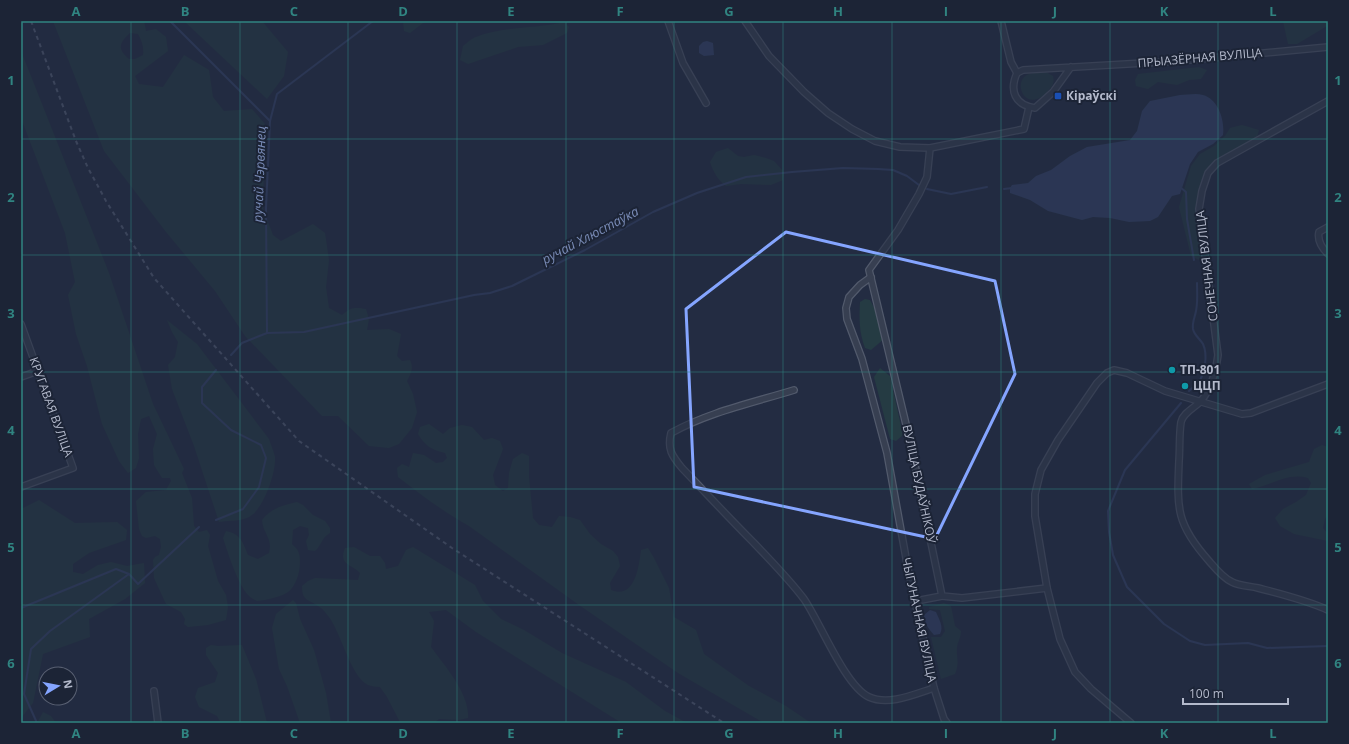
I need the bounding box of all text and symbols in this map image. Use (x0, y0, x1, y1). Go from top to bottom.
text: A (72, 2, 81, 20)
text: B (181, 2, 190, 20)
text: C (290, 2, 298, 20)
text: D (398, 2, 408, 20)
text: E (507, 2, 515, 20)
text: F (616, 2, 624, 20)
text: G (724, 2, 734, 20)
text: H (833, 2, 843, 20)
text: I (944, 2, 948, 20)
text: J (1052, 2, 1057, 20)
text: K (1160, 2, 1169, 20)
text: L (1269, 2, 1277, 20)
street label: ПРЫАЗЁРНАЯ ВУЛІЦА (1137, 44, 1263, 71)
text: 1 (7, 71, 15, 89)
text: 1 (1334, 71, 1342, 89)
place label: Кіраўскі (1066, 87, 1117, 104)
marker: Кіраўскі (1053, 91, 1063, 101)
water label: ручай Чэрвянец (248, 125, 270, 224)
text: 2 (7, 188, 15, 206)
text: 2 (1334, 188, 1342, 206)
water label: ручай Хлюстаўка (538, 202, 642, 269)
street label: СОНЕЧНАЯ ВУЛІЦА (1191, 209, 1222, 322)
text: 3 (7, 304, 15, 322)
text: 3 (1334, 304, 1342, 322)
street label: КРУГАВАЯ ВУЛІЦА (25, 354, 78, 460)
place label: ТП-801 (1180, 361, 1220, 378)
marker: ТП-801 (1167, 365, 1177, 375)
place label: ЦЦП (1193, 377, 1221, 394)
marker: ЦЦП (1180, 381, 1190, 391)
text: 4 (7, 421, 15, 439)
text: 4 (1334, 421, 1342, 439)
street label: ВУЛІЦА БУДАЎНІКОЎ (899, 423, 940, 545)
text: 5 (7, 538, 15, 556)
text: 5 (1334, 538, 1342, 556)
street label: ЧЫГУНАЧНАЯ ВУЛІЦА (898, 556, 941, 684)
text: 6 (7, 654, 15, 672)
text: 6 (1334, 654, 1342, 672)
north arrow (38, 666, 78, 706)
text: N (60, 678, 77, 690)
scale bar (1183, 680, 1288, 706)
text: 100 m (1189, 685, 1224, 702)
text: A (72, 724, 81, 742)
text: B (181, 724, 190, 742)
text: C (290, 724, 298, 742)
text: D (398, 724, 408, 742)
text: E (507, 724, 515, 742)
text: F (616, 724, 624, 742)
text: G (724, 724, 734, 742)
text: H (833, 724, 843, 742)
text: I (944, 724, 948, 742)
text: J (1052, 724, 1057, 742)
text: K (1160, 724, 1169, 742)
text: L (1269, 724, 1277, 742)

